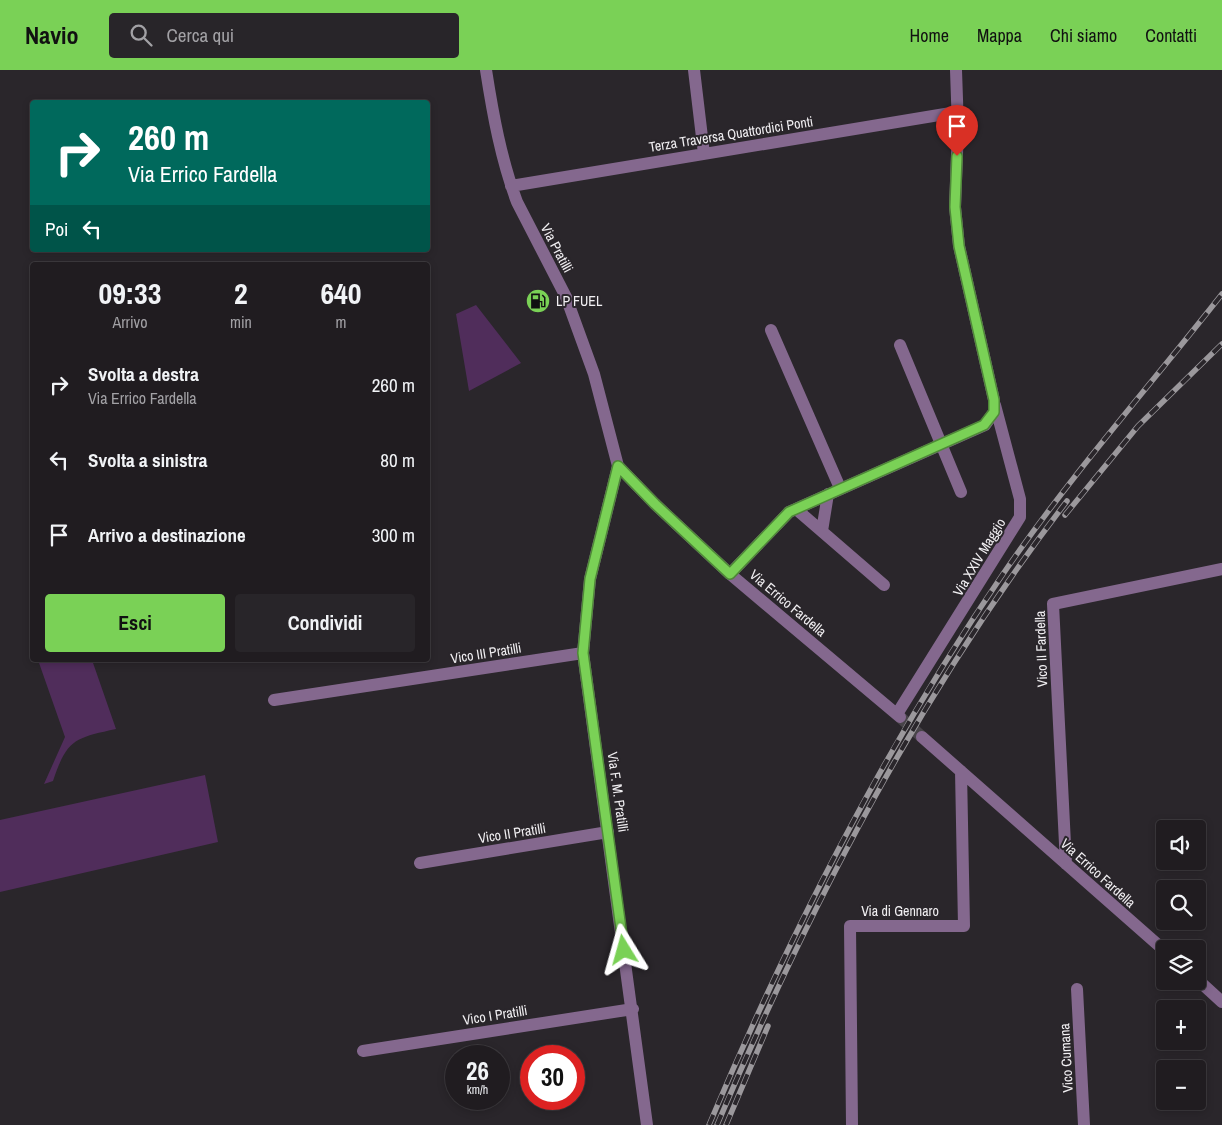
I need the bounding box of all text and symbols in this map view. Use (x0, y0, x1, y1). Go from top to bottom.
search box (109, 13, 459, 58)
text: Navio (25, 19, 79, 51)
icon: search (127, 21, 155, 49)
text: Cerca qui (167, 22, 234, 48)
text: Home (910, 23, 949, 48)
text: Mappa (977, 23, 1022, 48)
text: Chi siamo (1050, 23, 1117, 48)
text: Contatti (1145, 23, 1197, 48)
pin (936, 105, 978, 156)
street label: Terza Traversa Quattordici Ponti (648, 112, 814, 156)
icon: arrive (943, 112, 971, 140)
text: 260 m (128, 114, 209, 161)
icon: right (45, 120, 110, 185)
text: Via Errico Fardella (128, 159, 277, 189)
icon: left (78, 215, 106, 243)
text: Poi (45, 216, 68, 242)
street label: Via Pratilli (537, 220, 577, 276)
text: 09:33 (99, 273, 161, 313)
text: 2 (234, 273, 248, 313)
text: 640 (320, 273, 361, 313)
fuel station icon: LP FUEL (525, 288, 551, 314)
place label: LP FUEL (556, 292, 603, 310)
text: Arrivo (112, 311, 147, 333)
text: min (230, 311, 252, 333)
text: m (335, 311, 346, 333)
text: Svolta a destra (88, 361, 199, 387)
icon: right (45, 371, 73, 399)
text: 260 m (372, 372, 415, 398)
text: Via Errico Fardella (88, 387, 197, 409)
icon: left (45, 446, 73, 474)
text: Svolta a sinistra (88, 447, 208, 473)
text: 80 m (380, 447, 415, 473)
street label: Via XXIV Maggio (949, 515, 1009, 599)
icon: arrive (45, 521, 73, 549)
text: Arrivo a destinazione (88, 522, 246, 548)
text: 300 m (372, 522, 415, 548)
street label: Via Errico Fardella (746, 566, 831, 641)
button: Esci (45, 594, 225, 652)
button: Condividi (235, 594, 415, 652)
street label: Vico II Fardella (1031, 610, 1051, 688)
street label: Vico III Pratilli (449, 639, 523, 667)
street label: Via F. M. Pratilli (603, 751, 633, 833)
street label: Vico II Pratilli (477, 819, 547, 847)
map controls (1156, 820, 1206, 1110)
button: sound (1156, 820, 1206, 870)
street label: Via Errico Fardella (1057, 835, 1140, 912)
button: search (1156, 880, 1206, 930)
street label: Via di Gennaro (861, 902, 939, 920)
position arrow (597, 923, 649, 975)
button: layers (1156, 940, 1206, 990)
button: + (1156, 1000, 1206, 1050)
street label: Vico I Pratilli (462, 1001, 528, 1029)
street label: Vico Cumana (1055, 1022, 1077, 1093)
speed limit sign: 30 (520, 1045, 585, 1110)
text: 26 (466, 1054, 489, 1088)
button: − (1156, 1060, 1206, 1110)
text: km/h (467, 1082, 488, 1098)

